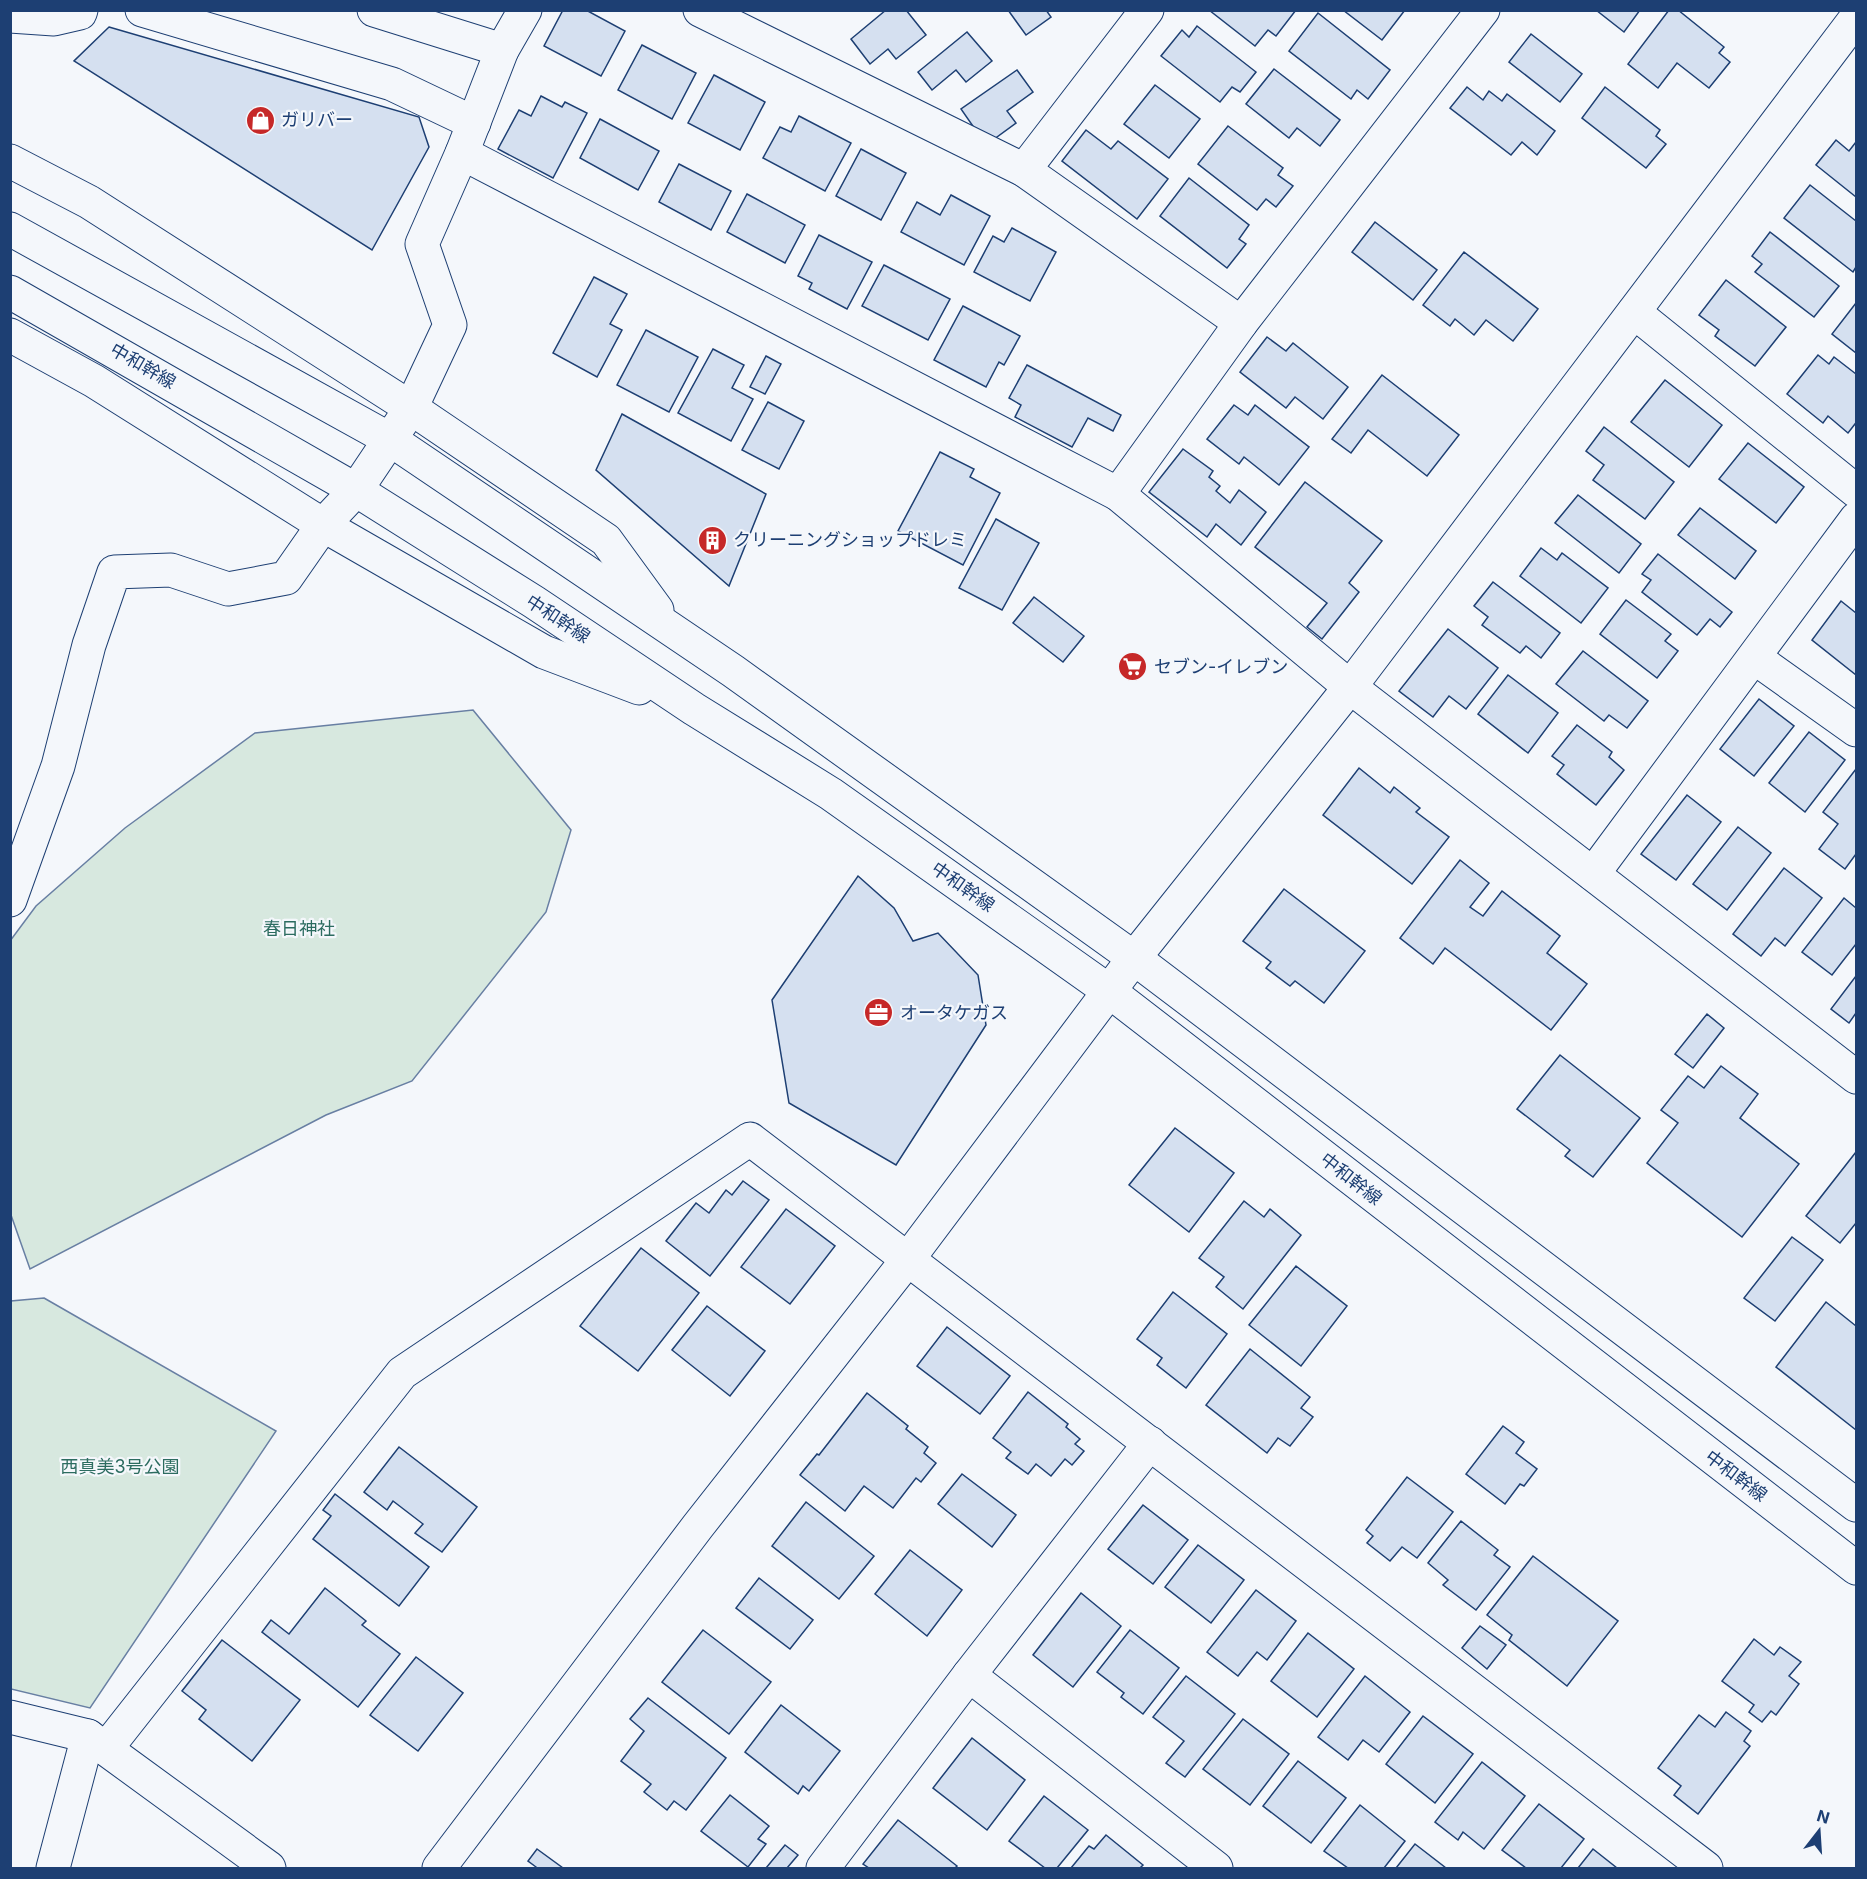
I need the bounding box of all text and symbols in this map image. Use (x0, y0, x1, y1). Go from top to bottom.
shop icon: ガリバー (244, 104, 276, 136)
place label: ガリバー (281, 109, 353, 130)
street label: 中和幹線 (107, 338, 180, 393)
building icon: クリーニングショップドレミ (696, 524, 728, 556)
place label: クリーニングショップドレミ (733, 529, 967, 550)
street label: 中和幹線 (522, 590, 594, 647)
supermarket icon: セブン-イレブン (1117, 651, 1149, 683)
place label: セブン-イレブン (1154, 656, 1288, 677)
street label: 中和幹線 (928, 857, 999, 916)
park label: 春日神社 (263, 918, 335, 939)
office icon: オータケガス (863, 997, 895, 1029)
place label: オータケガス (900, 1002, 1008, 1023)
street label: 中和幹線 (1316, 1148, 1386, 1209)
street label: 中和幹線 (1701, 1446, 1771, 1506)
park label: 西真美3号公園 (60, 1456, 180, 1477)
north arrow (1789, 1801, 1849, 1861)
text: N (1815, 1805, 1832, 1828)

